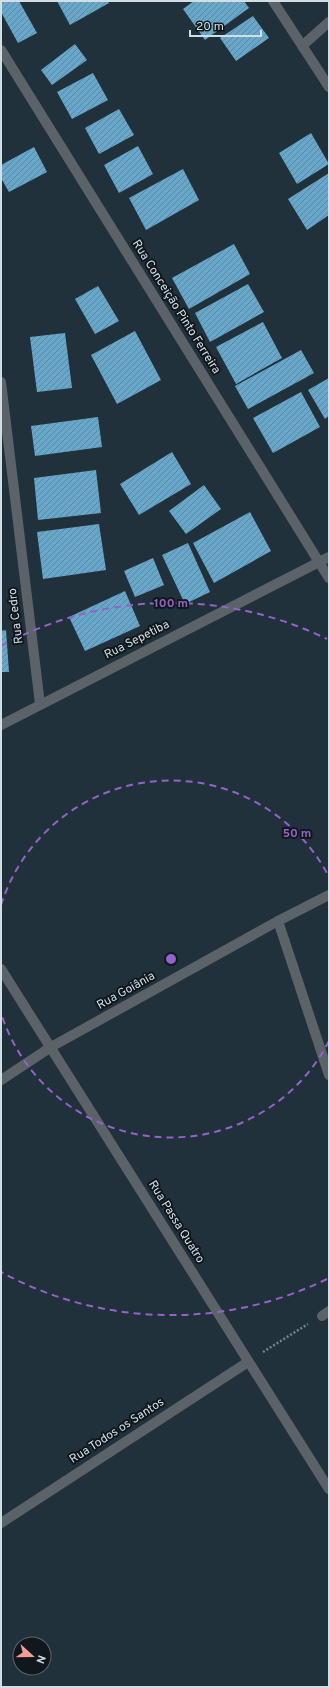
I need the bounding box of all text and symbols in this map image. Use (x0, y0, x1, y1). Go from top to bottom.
scale bar (190, 12, 261, 38)
text: 20 m (196, 19, 224, 35)
street label: Rua Conceição Pinto Ferreira (128, 237, 224, 377)
street label: Rua Cedro (5, 587, 27, 645)
text: 100 m (154, 596, 188, 612)
street label: Rua Sepetiba (102, 617, 172, 663)
text: 50 m (283, 826, 311, 842)
centre of rings (164, 952, 178, 966)
street label: Rua Goiânia (94, 968, 158, 1014)
street label: Rua Passa Quatro (144, 1178, 208, 1267)
street label: Rua Todos os Santos (67, 1394, 167, 1468)
north arrow (12, 1636, 52, 1676)
text: N (32, 1653, 48, 1665)

